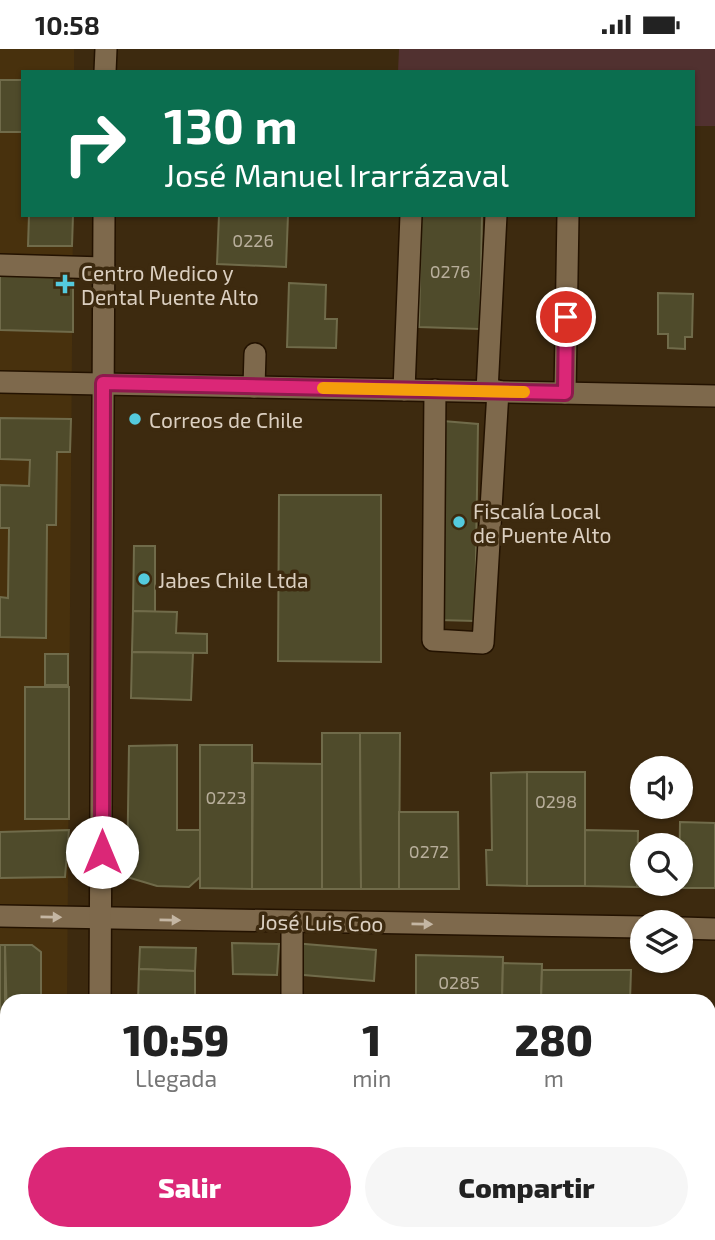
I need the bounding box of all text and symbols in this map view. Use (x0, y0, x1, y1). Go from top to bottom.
text: 10:58 (35, 9, 100, 40)
text: 130 m (164, 95, 298, 154)
icon: right (49, 98, 140, 189)
text: José Manuel Irarrázaval (164, 155, 509, 193)
house number: 0226 (232, 229, 274, 251)
place label: Centro Medico y Dental Puente Alto (81, 260, 259, 309)
house number: 0276 (430, 260, 470, 282)
marker: Centro Medico y Dental Puente Alto (55, 274, 75, 294)
pin (536, 287, 596, 347)
icon: arrive (547, 298, 585, 336)
place label: Correos de Chile (149, 407, 303, 432)
marker: Correos de Chile (127, 411, 143, 427)
place label: Fiscalía Local de Puente Alto (473, 498, 611, 547)
marker: Fiscalía Local de Puente Alto (451, 514, 467, 530)
place label: Jabes Chile Ltda (158, 567, 309, 592)
marker: Jabes Chile Ltda (136, 571, 152, 587)
map controls (630, 756, 693, 973)
button: sound (630, 756, 693, 819)
house number: 0223 (205, 786, 247, 808)
house number: 0298 (535, 790, 577, 812)
position arrow (65, 815, 139, 889)
button: search (630, 833, 693, 896)
house number: 0272 (409, 840, 449, 862)
street label: José Luis Coo (258, 908, 384, 936)
button: layers (630, 910, 693, 973)
one-way arrow (40, 912, 62, 923)
one-way arrow (159, 914, 181, 926)
one-way arrow (411, 918, 433, 930)
house number: 0285 (438, 971, 480, 993)
text: 10:59 (123, 1014, 229, 1064)
text: 1 (362, 1014, 381, 1064)
text: 280 (514, 1014, 593, 1064)
text: Llegada (135, 1064, 217, 1092)
text: min (352, 1064, 391, 1092)
text: m (544, 1064, 564, 1092)
button: Salir (28, 1147, 351, 1227)
button: Compartir (365, 1147, 688, 1227)

